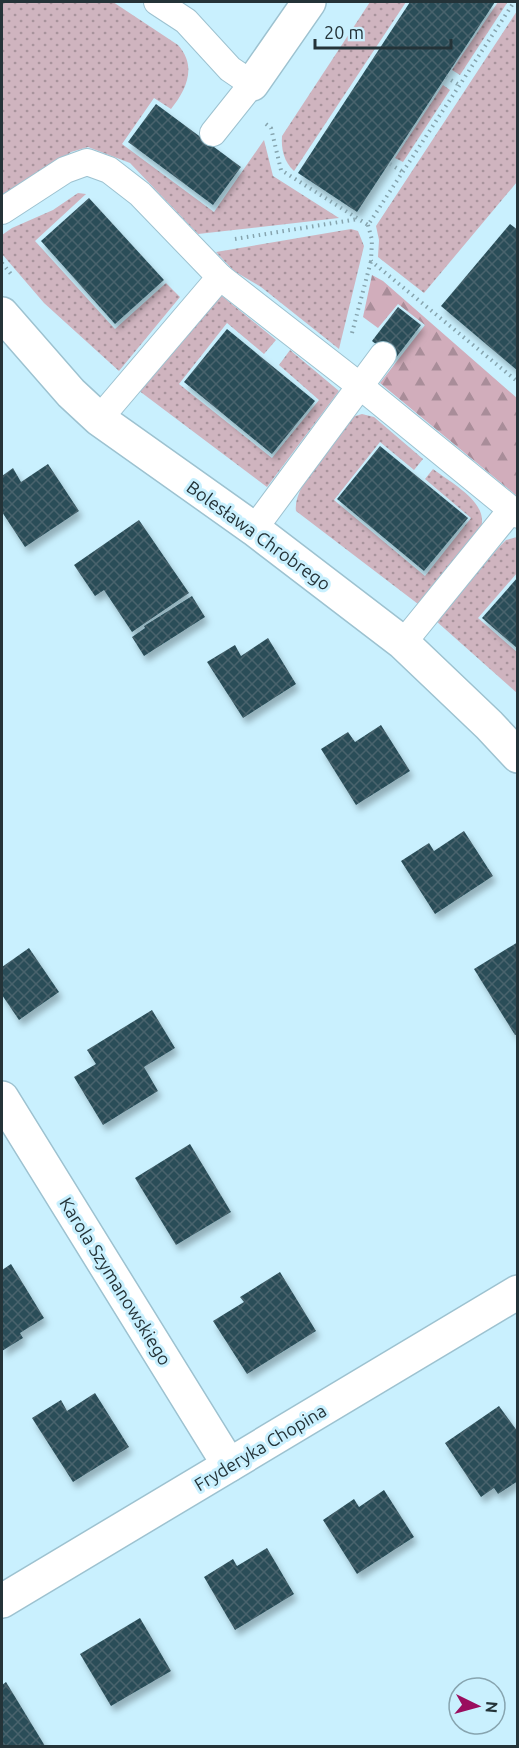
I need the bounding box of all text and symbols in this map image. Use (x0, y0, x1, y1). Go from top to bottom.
scale bar (315, 12, 452, 50)
text: 20 m (324, 22, 364, 42)
street label: Bolesława Chrobrego (183, 476, 335, 594)
street label: Karola Szymanowskiego (56, 1194, 176, 1368)
street label: Fryderyka Chopina (191, 1400, 329, 1494)
north arrow (447, 1676, 507, 1736)
text: N (482, 1701, 501, 1714)

